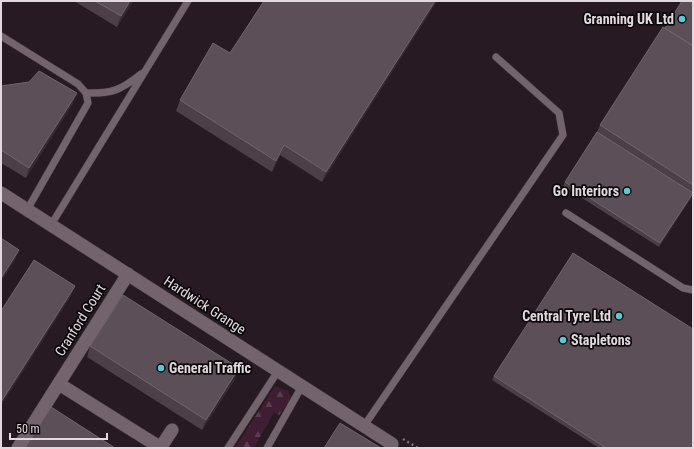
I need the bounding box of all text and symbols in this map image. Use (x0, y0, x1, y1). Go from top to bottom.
place label: Granning UK Ltd (583, 11, 674, 27)
marker: Granning UK Ltd (677, 14, 687, 24)
place label: Go Interiors (553, 183, 619, 199)
marker: Go Interiors (622, 186, 632, 196)
street label: Hardwick Grange (161, 273, 249, 338)
street label: Cranford Court (52, 281, 108, 359)
place label: Central Tyre Ltd (522, 308, 611, 324)
marker: Central Tyre Ltd (614, 311, 624, 321)
place label: Stapletons (571, 332, 631, 348)
marker: Stapletons (558, 335, 568, 345)
place label: General Traffic (169, 360, 252, 376)
marker: General Traffic (156, 363, 166, 373)
scale bar (10, 415, 107, 441)
text: 50 m (16, 422, 40, 436)

